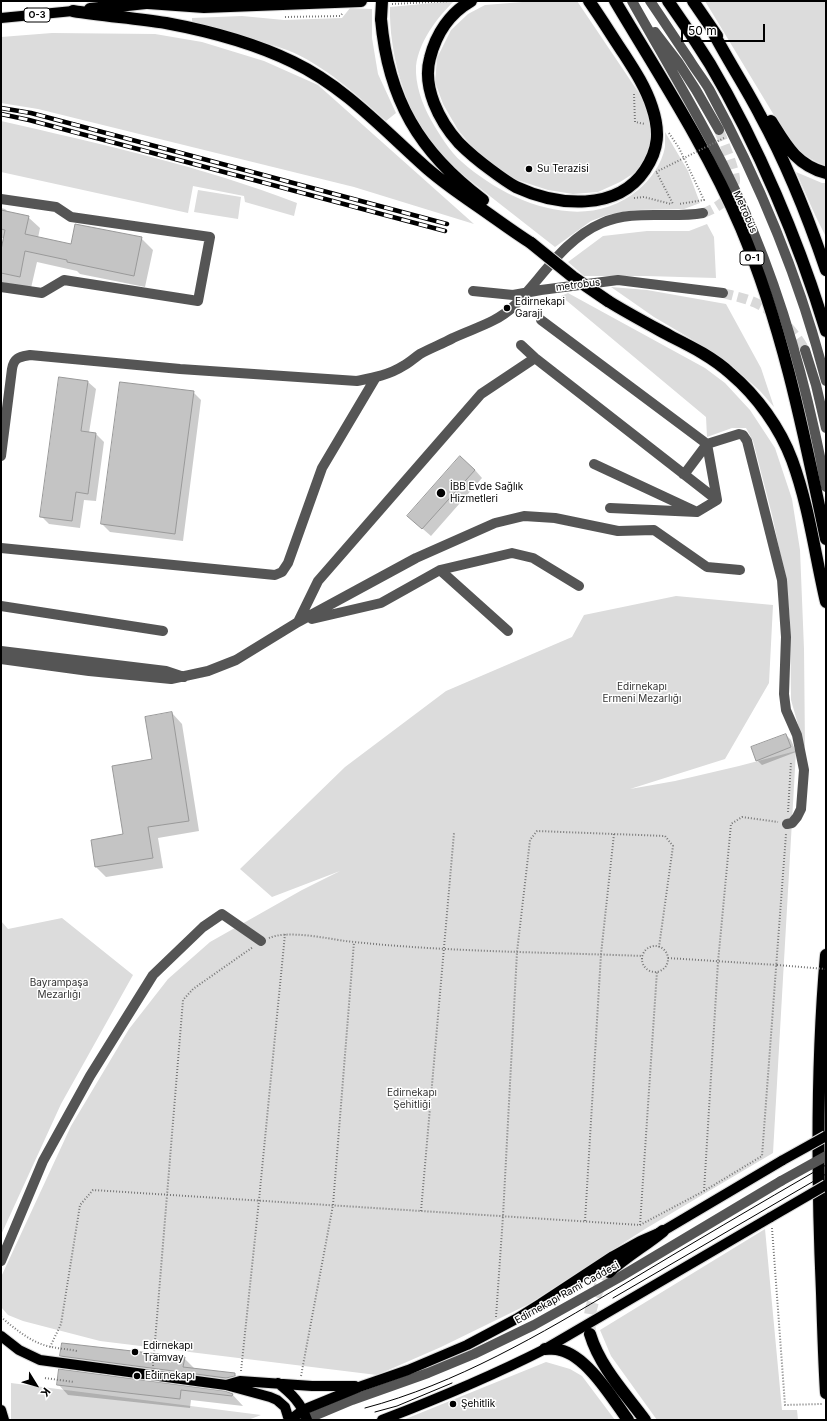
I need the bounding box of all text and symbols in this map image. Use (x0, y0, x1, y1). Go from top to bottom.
road number: O-3 (24, 8, 50, 22)
scale bar (683, 16, 767, 42)
text: 50 m (688, 23, 717, 38)
place label: Su Terazisi (537, 163, 589, 175)
marker: Su Terazisi (524, 164, 534, 174)
street label: Metrobüs (730, 189, 760, 235)
road number: O-1 (740, 251, 764, 265)
street label: metrobus (555, 276, 601, 294)
place label: Edirnekapi Garaji (515, 296, 565, 320)
marker: Edirnekapi Garaji (502, 303, 512, 313)
place label: İBB Evde Sağlık Hizmetleri (450, 481, 523, 504)
marker: İBB Evde Sağlık Hizmetleri (435, 487, 447, 499)
park label: Edirnekapı Ermeni Mezarlığı (603, 681, 681, 704)
park label: Bayrampaşa Mezarlığı (30, 977, 88, 1000)
park label: Edirnekapı Şehitliği (387, 1087, 437, 1110)
street label: Edirnekapı Rami Caddesi (513, 1259, 621, 1327)
place label: Edirnekapı Tramvay (143, 1340, 193, 1364)
marker: Edirnekapı Tramvay (130, 1347, 140, 1357)
north arrow (16, 1365, 56, 1405)
place label: Edirnekapı (145, 1370, 195, 1382)
marker: Edirnekapı (132, 1371, 142, 1381)
text: K (38, 1385, 54, 1400)
place label: Şehitlik (461, 1398, 495, 1410)
marker: Şehitlik (448, 1399, 458, 1409)

